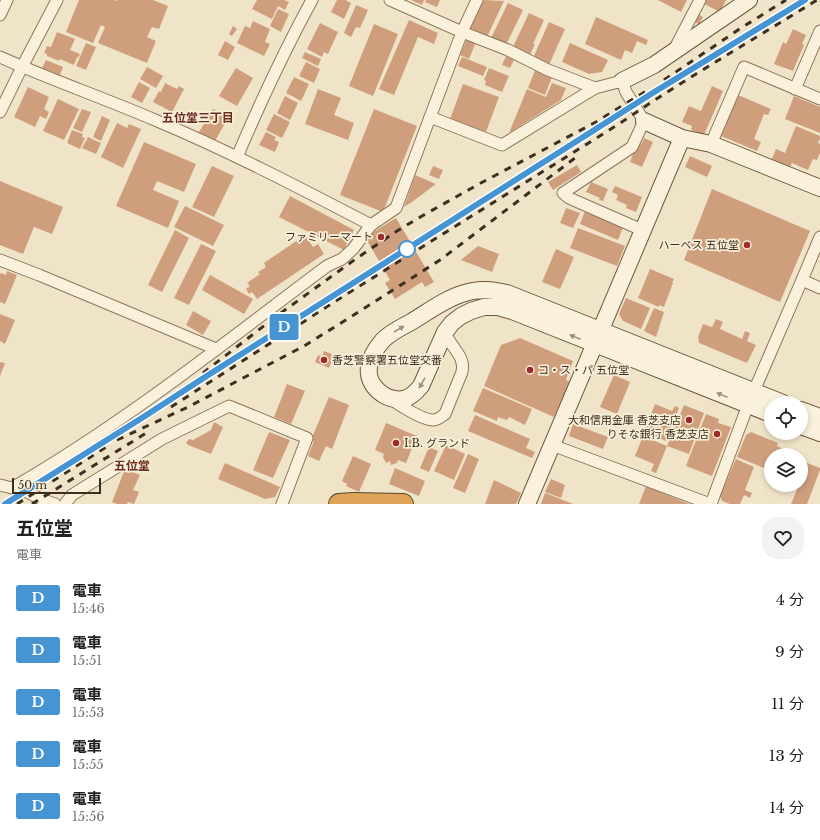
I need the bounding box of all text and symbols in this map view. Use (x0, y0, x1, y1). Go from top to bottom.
district label: 五位堂三丁目 (162, 110, 234, 125)
place label: ファミリーマート (285, 230, 373, 244)
marker: ファミリーマート (376, 232, 386, 242)
place label: ハーベス 五位堂 (659, 238, 739, 252)
unlabelled marker (398, 240, 416, 258)
marker: ハーベス 五位堂 (742, 240, 752, 250)
line badge: D (271, 314, 297, 340)
text: D (278, 318, 290, 336)
one-way arrow (393, 325, 405, 332)
one-way arrow (568, 333, 580, 339)
place label: 香芝警察署五位堂交番 (332, 353, 442, 367)
marker: 香芝警察署五位堂交番 (319, 355, 329, 365)
place label: コ・ス・パ 五位堂 (538, 363, 629, 377)
marker: コ・ス・パ 五位堂 (525, 365, 535, 375)
one-way arrow (419, 377, 425, 389)
one-way arrow (715, 391, 727, 397)
map controls (764, 396, 808, 492)
button: locate (764, 396, 808, 440)
place label: 大和信用金庫 香芝支店 (568, 413, 681, 427)
marker: 大和信用金庫 香芝支店 (684, 415, 694, 425)
place label: りそな銀行 香芝支店 (607, 427, 709, 441)
marker: りそな銀行 香芝支店 (712, 429, 722, 439)
place label: I.B. グランド (404, 436, 470, 450)
marker: I.B. グランド (391, 438, 401, 448)
button: layers (764, 448, 808, 492)
district label: 五位堂 (114, 458, 150, 473)
scale bar (12, 476, 101, 495)
text: 50 m (18, 478, 47, 492)
text: 五位堂 (16, 517, 73, 540)
button: heart (762, 517, 804, 559)
text: 電車 (16, 546, 42, 563)
text: 電車 (72, 581, 102, 600)
text: D (32, 589, 44, 607)
text: 4 分 (776, 590, 804, 609)
text: 15:46 (72, 600, 105, 617)
text: 電車 (72, 633, 102, 652)
text: D (32, 641, 44, 659)
text: 9 分 (775, 642, 804, 661)
text: 15:51 (72, 652, 102, 669)
text: 電車 (72, 685, 102, 704)
text: D (32, 693, 44, 711)
text: 11 分 (771, 694, 804, 713)
text: 15:53 (72, 704, 104, 721)
text: 電車 (72, 737, 102, 756)
text: D (32, 745, 44, 763)
text: 13 分 (769, 746, 804, 765)
text: 15:55 (72, 756, 104, 773)
text: 電車 (72, 789, 102, 808)
text: D (32, 797, 44, 815)
text: 14 分 (769, 798, 804, 817)
text: 15:56 (72, 808, 105, 825)

